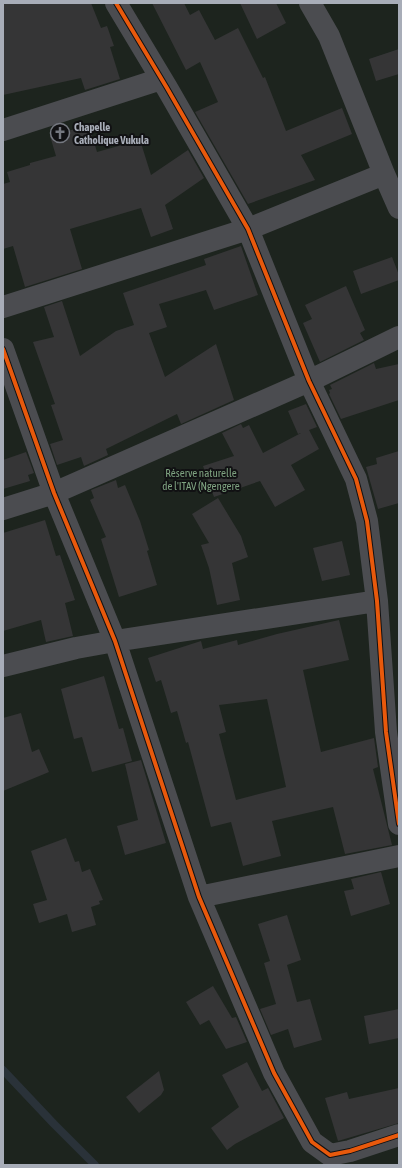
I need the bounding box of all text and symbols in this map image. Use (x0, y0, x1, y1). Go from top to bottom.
place label: Chapelle Catholique Vukula (74, 121, 149, 146)
church icon: Chapelle Catholique Vukula (49, 122, 71, 144)
park label: Réserve naturelle de l'ITAV (Ngengere (162, 467, 240, 492)

